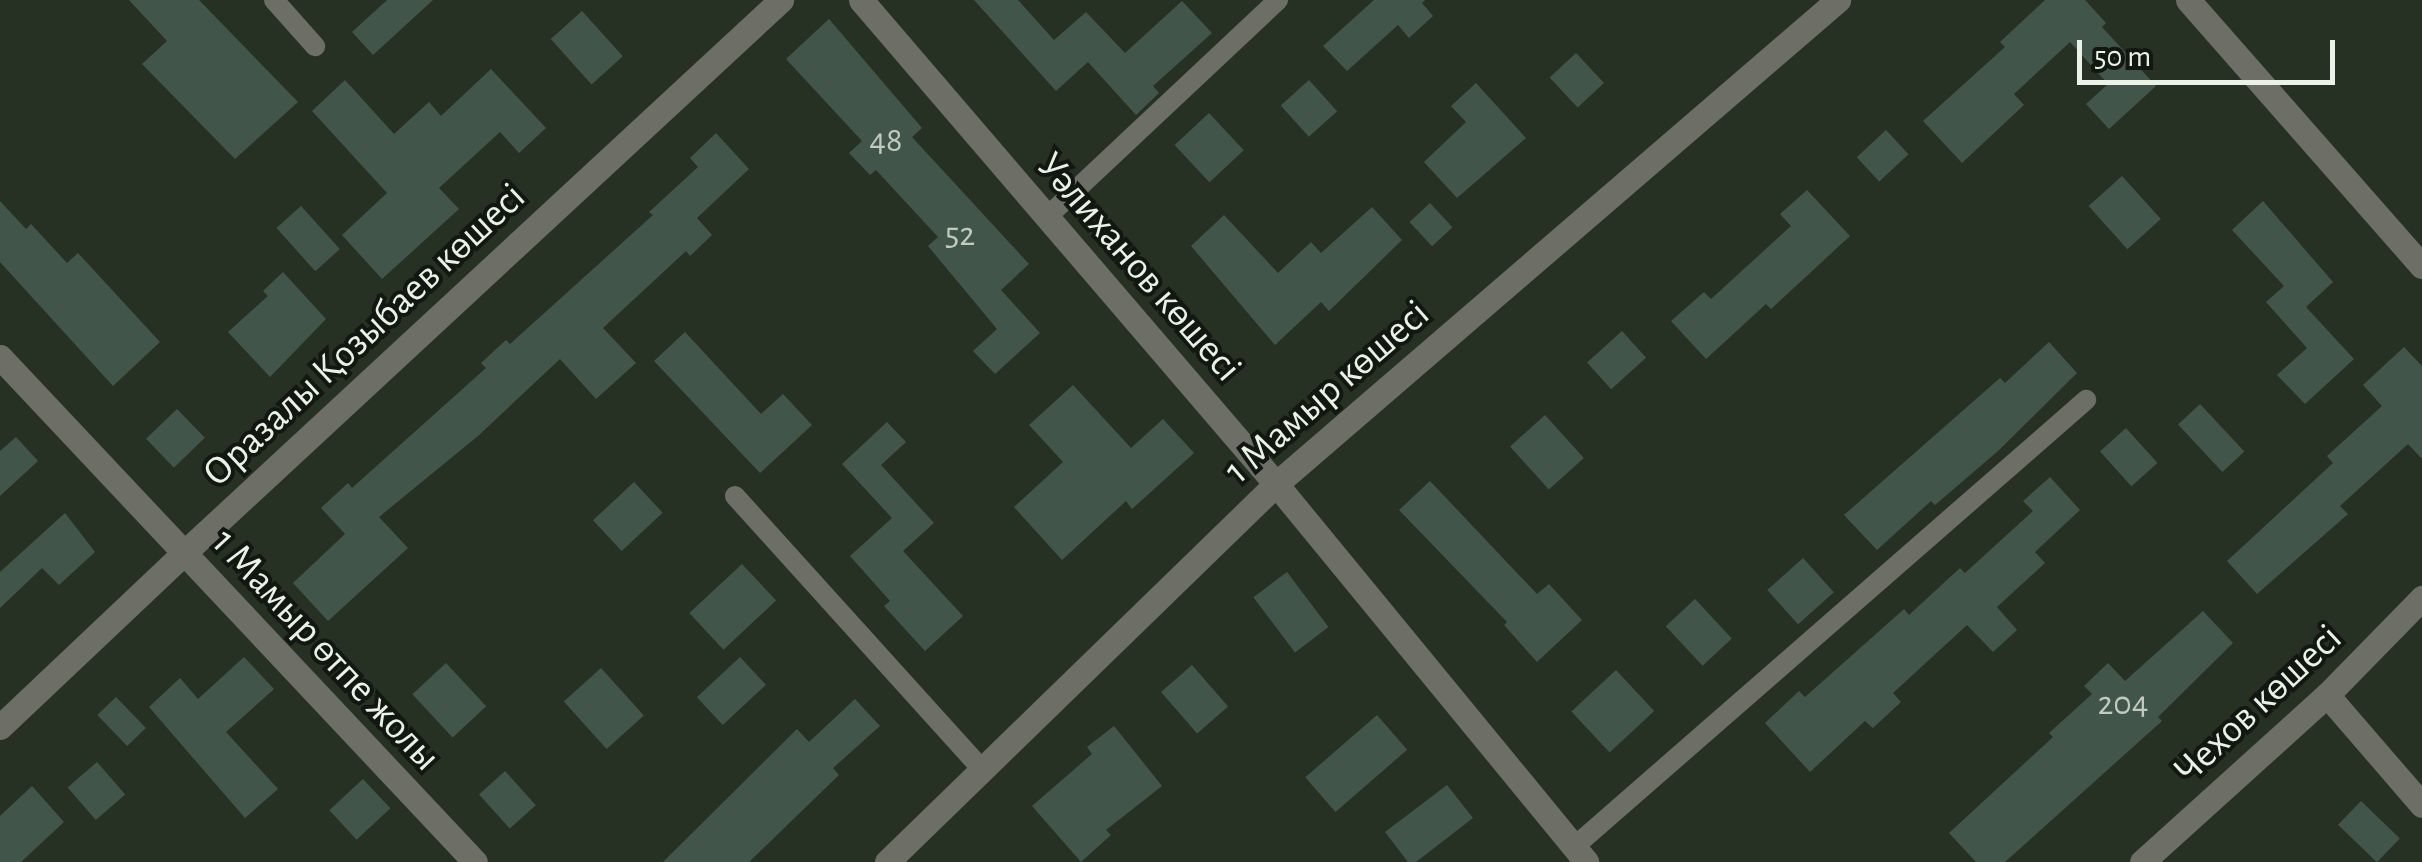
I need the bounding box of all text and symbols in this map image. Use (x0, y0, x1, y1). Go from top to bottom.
scale bar (2082, 20, 2340, 82)
text: 50 m (2094, 42, 2151, 72)
house number: 48 (869, 120, 903, 162)
street label: Уәлиханов көшесі (1026, 143, 1252, 391)
street label: Оразалы Қозыбаев көшесі (193, 173, 535, 497)
house number: 52 (945, 214, 975, 256)
street label: 1 Мамыр көшесі (1215, 290, 1439, 494)
street label: 1 Мамыр өтпе жолы (202, 519, 450, 781)
street label: Чехов көшесі (2164, 614, 2352, 794)
house number: 204 (2097, 683, 2149, 725)

